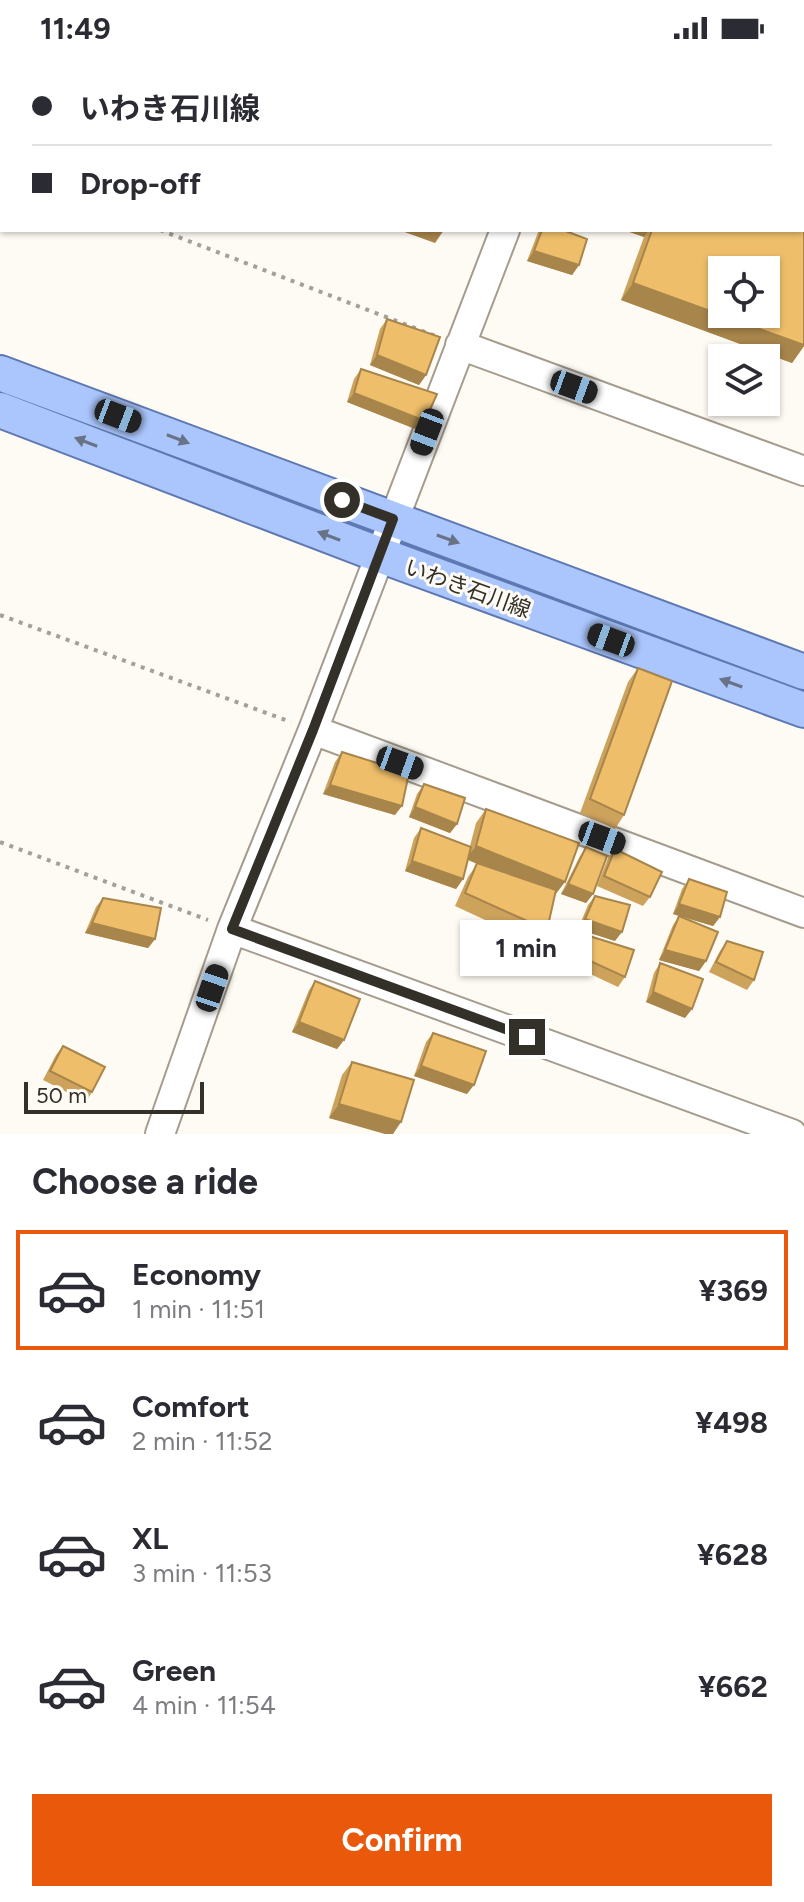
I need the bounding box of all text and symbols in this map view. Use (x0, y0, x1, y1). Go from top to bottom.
text: 11:49 (40, 10, 111, 47)
text: いわき石川線 (80, 90, 260, 127)
text: Drop-off (80, 165, 201, 202)
map controls (708, 256, 780, 416)
button: locate (708, 256, 780, 328)
button: layers (708, 344, 780, 416)
car (547, 368, 601, 406)
car (91, 396, 145, 436)
car (407, 405, 447, 459)
one-way arrow (166, 433, 190, 446)
one-way arrow (74, 435, 98, 448)
route start (324, 482, 360, 518)
one-way arrow (317, 529, 341, 542)
one-way arrow (436, 533, 460, 546)
street label: いわき石川線 (401, 553, 534, 624)
car (584, 621, 638, 659)
one-way arrow (718, 676, 742, 689)
car (373, 744, 427, 782)
car (575, 819, 629, 857)
callout: 1 min (461, 921, 593, 977)
text: 1 min (495, 932, 557, 964)
car (193, 961, 231, 1015)
route end (509, 1019, 545, 1055)
scale bar (24, 1078, 204, 1114)
text: 50 m (36, 1082, 87, 1109)
text: Choose a ride (32, 1160, 258, 1203)
icon: car (36, 1254, 108, 1326)
text: Economy (132, 1256, 261, 1293)
text: ¥369 (699, 1272, 768, 1309)
text: 1 min · 11:51 (132, 1293, 265, 1325)
icon: car (36, 1386, 108, 1458)
text: Comfort (132, 1388, 250, 1425)
text: ¥498 (695, 1404, 768, 1441)
text: 2 min · 11:52 (132, 1425, 273, 1457)
icon: car (36, 1518, 108, 1590)
text: XL (132, 1520, 168, 1557)
text: ¥628 (697, 1536, 768, 1573)
text: 3 min · 11:53 (132, 1557, 272, 1589)
icon: car (36, 1650, 108, 1722)
text: Green (132, 1652, 216, 1689)
text: ¥662 (698, 1668, 768, 1705)
text: 4 min · 11:54 (132, 1689, 276, 1721)
button: Confirm (32, 1794, 772, 1886)

